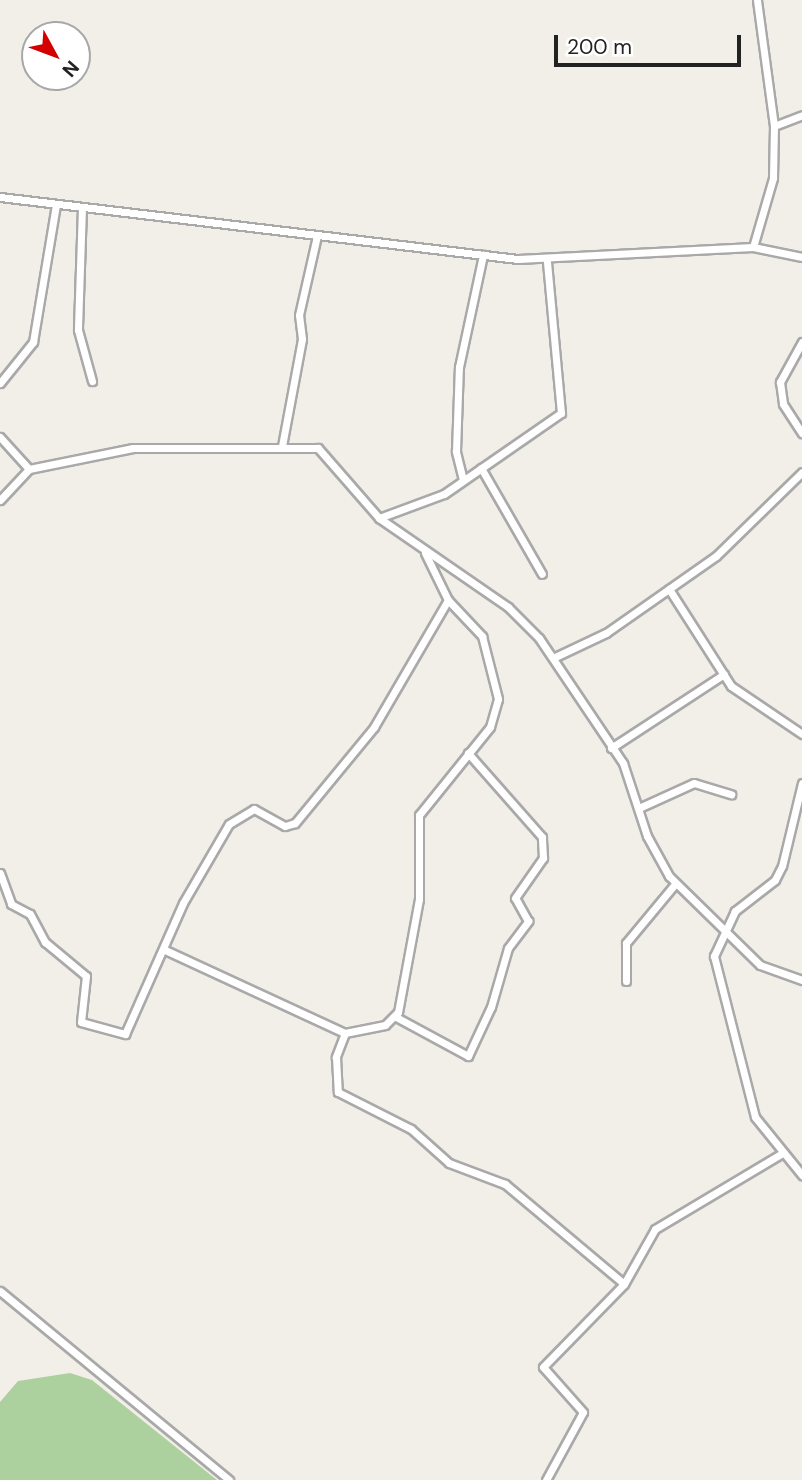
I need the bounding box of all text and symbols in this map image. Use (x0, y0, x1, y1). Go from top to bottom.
north arrow (21, 21, 91, 91)
scale bar (557, 21, 744, 65)
text: 200 m (567, 33, 632, 61)
text: N (57, 55, 85, 82)

